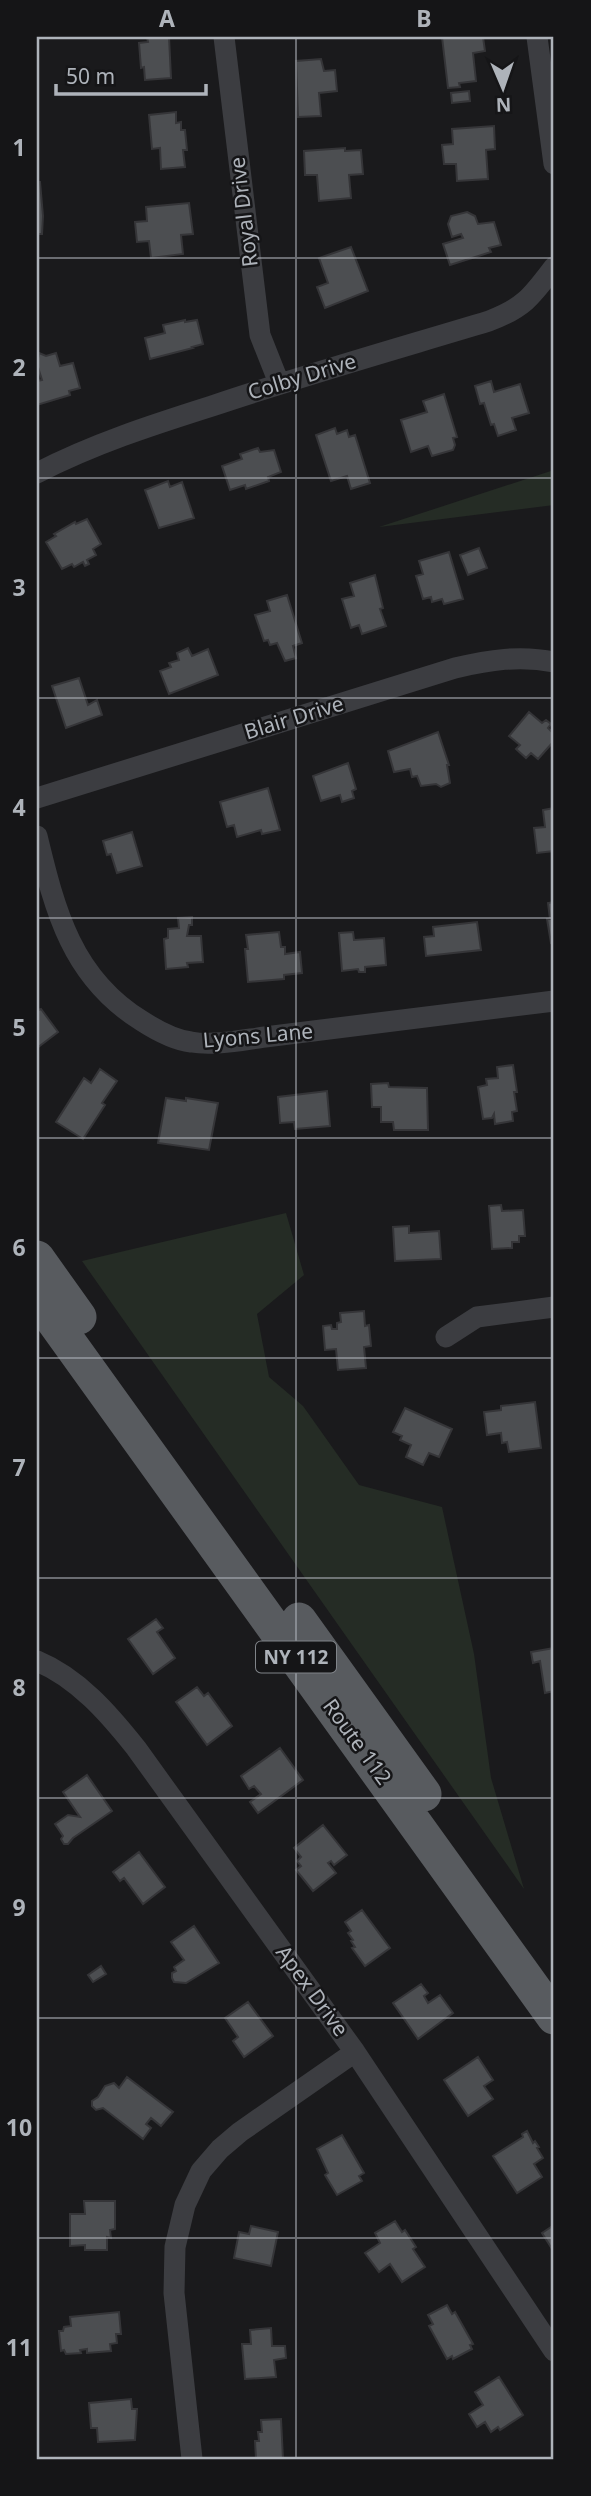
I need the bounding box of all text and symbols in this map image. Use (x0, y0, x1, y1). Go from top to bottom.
text: A (159, 2, 175, 34)
text: B (416, 2, 432, 34)
scale bar (56, 52, 206, 96)
north arrow (468, 52, 538, 122)
text: 50 m (66, 62, 115, 90)
text: N (495, 92, 512, 118)
text: 1 (12, 131, 26, 163)
street label: Royal Drive (222, 155, 264, 269)
street label: Colby Drive (244, 346, 359, 406)
text: 2 (12, 351, 26, 383)
text: 3 (12, 571, 26, 603)
street label: Blair Drive (241, 689, 347, 745)
text: 4 (12, 791, 26, 823)
text: 5 (12, 1011, 26, 1043)
street label: Lyons Lane (202, 1016, 314, 1054)
text: 6 (12, 1231, 26, 1263)
text: 7 (12, 1451, 26, 1483)
road number: NY 112 (256, 1642, 336, 1672)
text: 8 (12, 1671, 26, 1703)
street label: Route 112 (317, 1693, 398, 1790)
text: 9 (12, 1891, 26, 1923)
street label: Apex Drive (270, 1939, 355, 2042)
text: 10 (6, 2111, 32, 2143)
text: 11 (6, 2331, 32, 2363)

